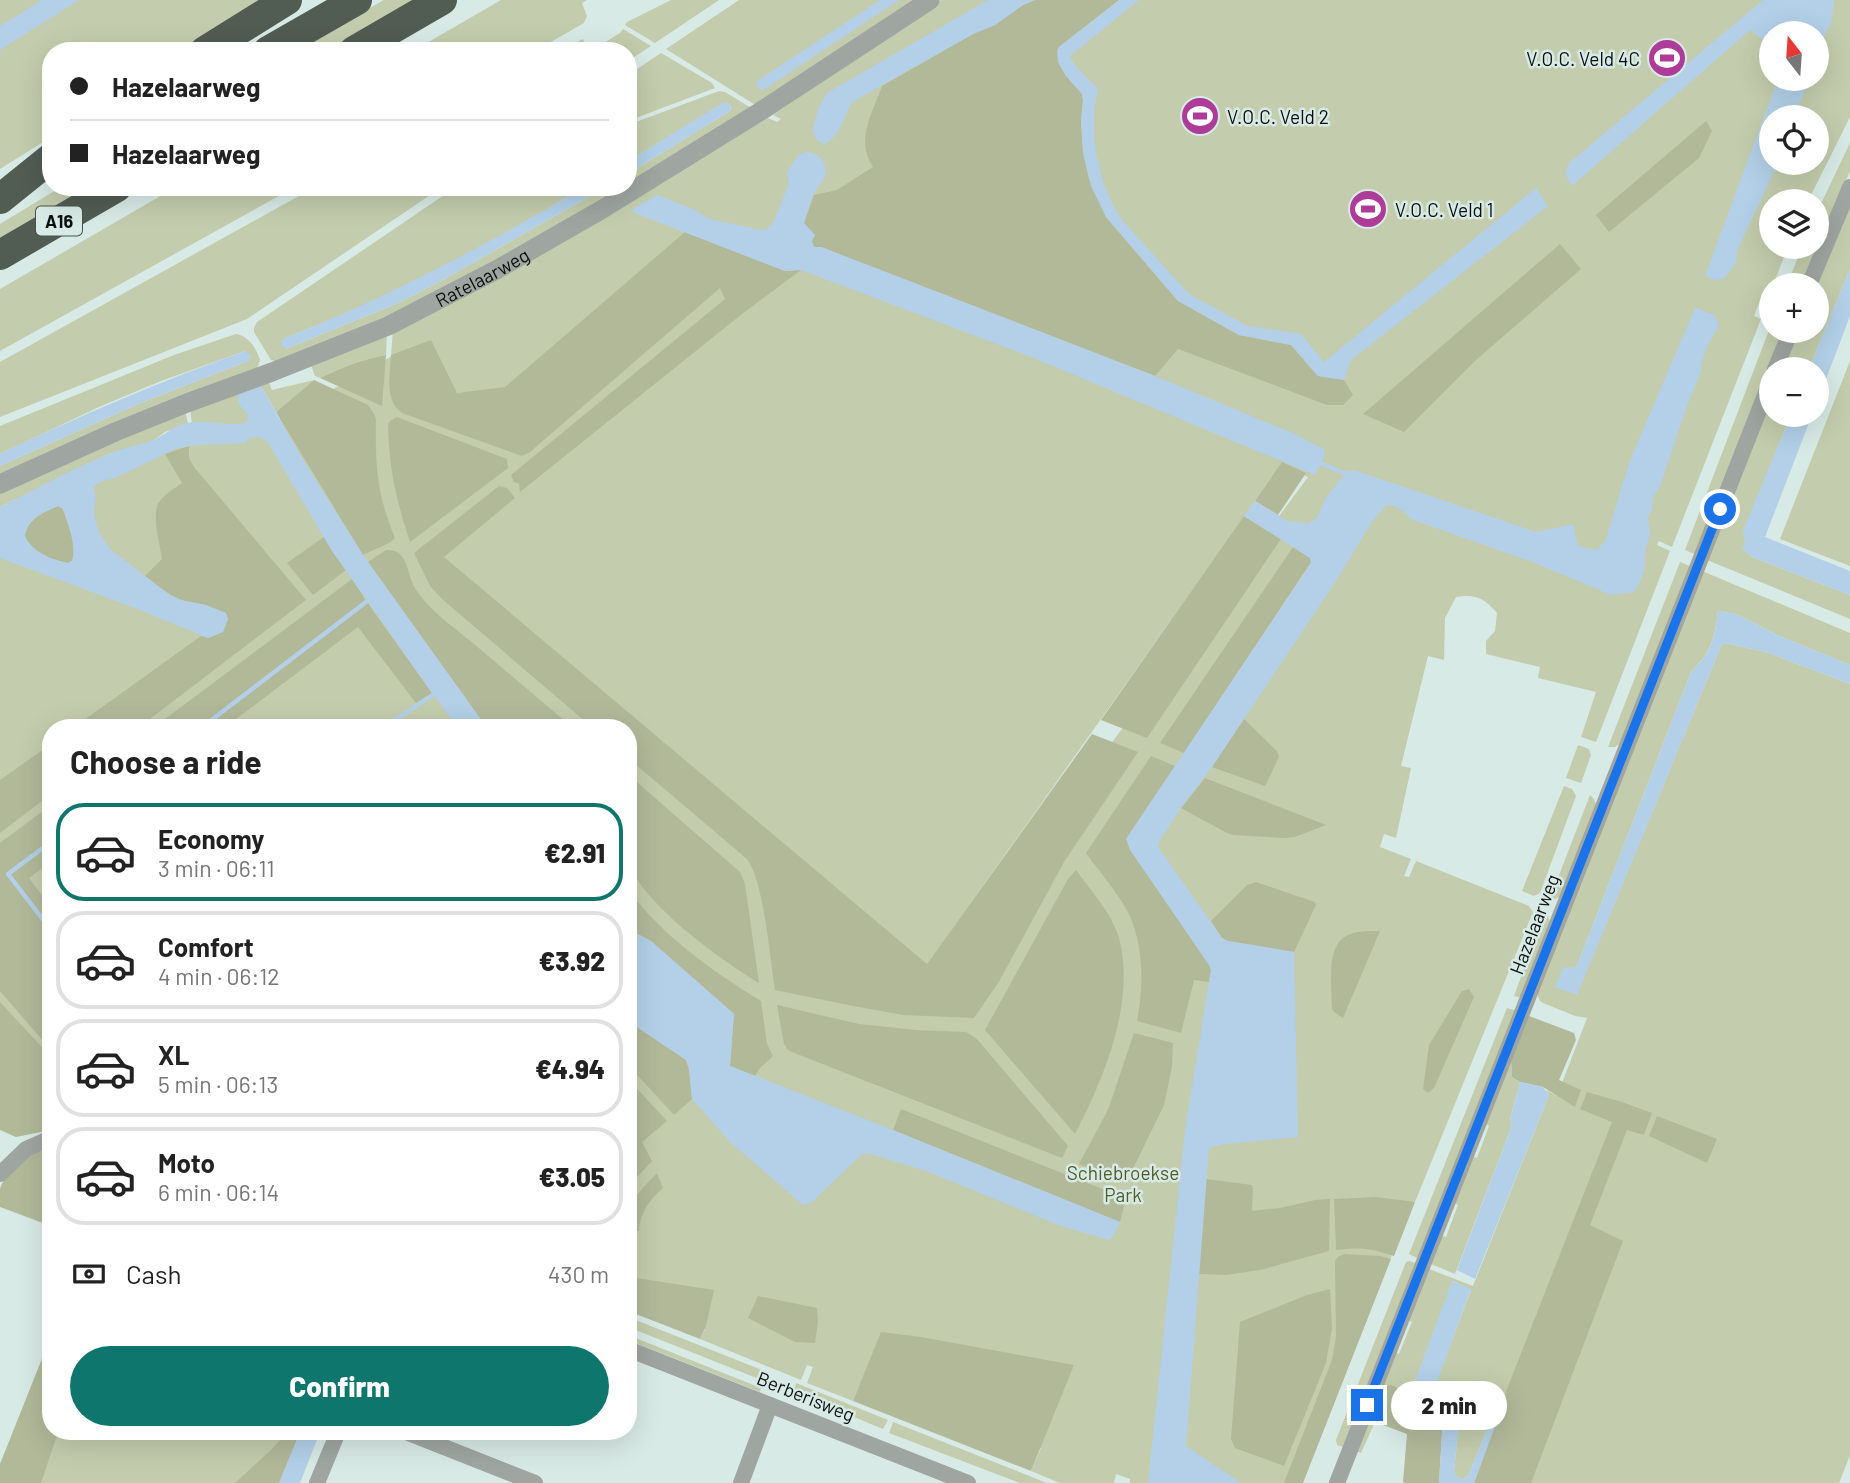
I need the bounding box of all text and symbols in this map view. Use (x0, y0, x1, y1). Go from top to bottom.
north arrow (1759, 21, 1829, 91)
map controls (1759, 21, 1829, 427)
sports icon: V.O.C. Veld 4C (1646, 37, 1688, 79)
place label: V.O.C. Veld 4C (1526, 47, 1640, 70)
text: Hazelaarweg (112, 71, 260, 102)
sports icon: V.O.C. Veld 2 (1179, 95, 1221, 137)
place label: V.O.C. Veld 2 (1227, 105, 1329, 128)
button: locate (1759, 105, 1829, 175)
text: Hazelaarweg (112, 138, 260, 169)
sports icon: V.O.C. Veld 1 (1347, 188, 1389, 230)
button: layers (1759, 189, 1829, 259)
place label: V.O.C. Veld 1 (1395, 198, 1493, 221)
road number: A16 (36, 206, 82, 236)
street label: Ratelaarweg (431, 242, 533, 311)
button: + (1759, 273, 1829, 343)
button: − (1759, 357, 1829, 427)
route start (1704, 493, 1736, 525)
text: Choose a ride (70, 742, 262, 780)
icon: car (74, 821, 137, 884)
text: Economy (158, 823, 264, 854)
text: €2.91 (544, 837, 605, 868)
text: 3 min · 06:11 (158, 854, 275, 882)
street label: Hazelaarweg (1504, 871, 1564, 977)
icon: car (74, 929, 137, 992)
text: Comfort (158, 931, 254, 962)
text: €3.92 (539, 945, 605, 976)
text: 4 min · 06:12 (158, 962, 280, 990)
icon: car (74, 1037, 137, 1100)
text: XL (158, 1039, 189, 1070)
text: €4.94 (535, 1053, 605, 1084)
text: 5 min · 06:13 (158, 1070, 278, 1098)
icon: car (74, 1145, 137, 1208)
text: Moto (158, 1147, 215, 1178)
text: €3.05 (539, 1161, 605, 1192)
park label: Schiebroekse Park (1067, 1161, 1179, 1206)
text: 6 min · 06:14 (158, 1178, 279, 1206)
icon: cash (70, 1255, 108, 1293)
text: Cash (126, 1258, 181, 1289)
text: 430 m (548, 1260, 609, 1288)
button: Confirm (70, 1346, 609, 1426)
street label: Berberisweg (754, 1366, 858, 1426)
callout: 2 min (1392, 1380, 1507, 1430)
route end (1351, 1389, 1383, 1421)
text: 2 min (1421, 1391, 1477, 1419)

